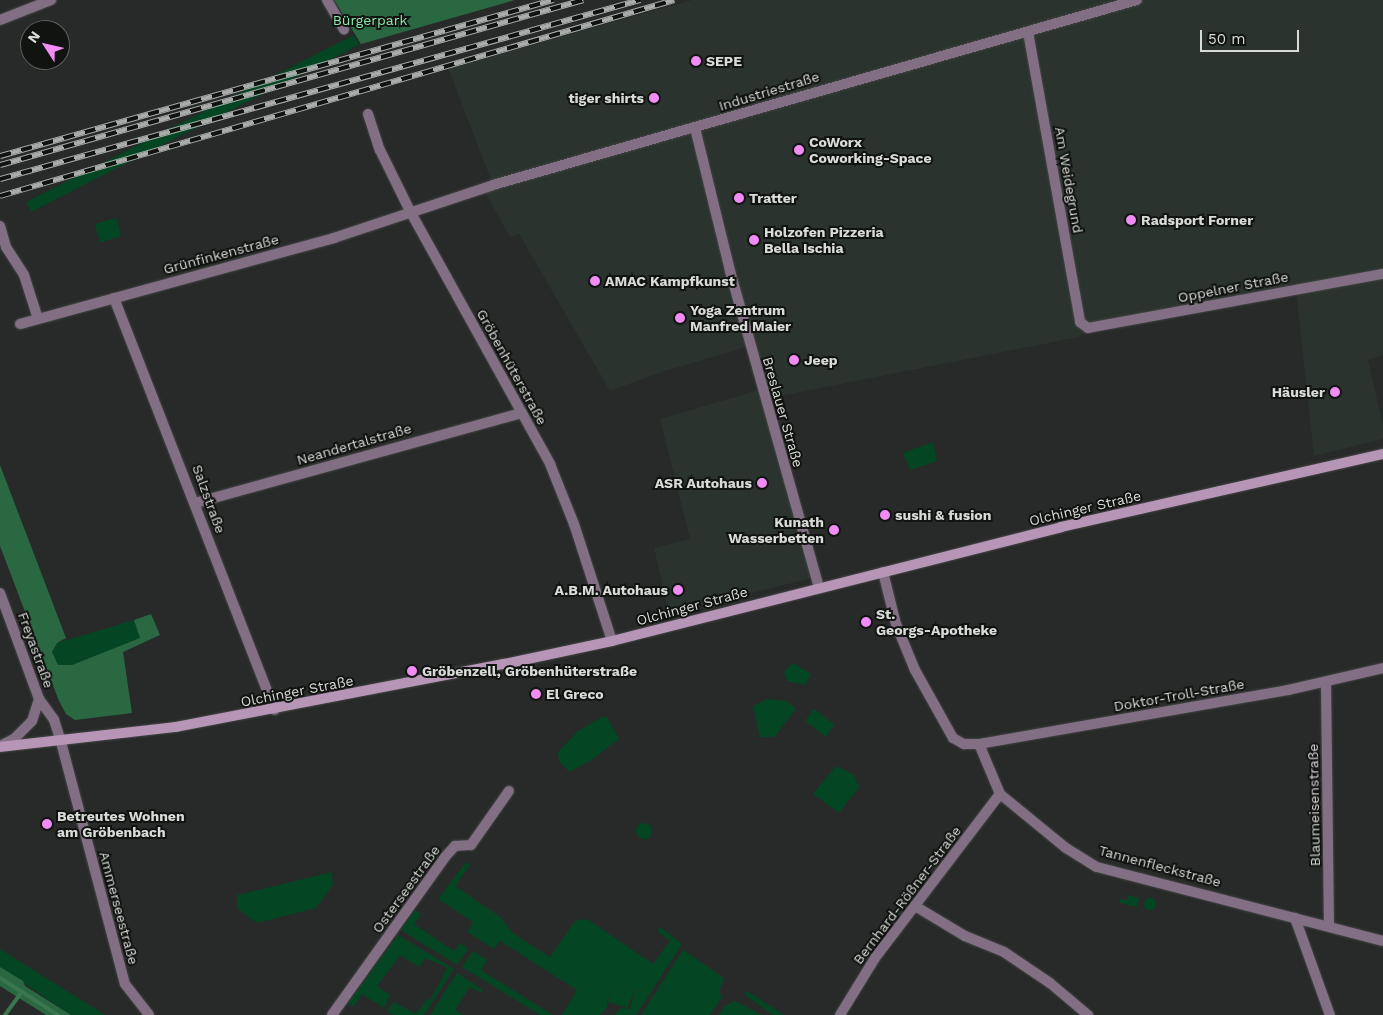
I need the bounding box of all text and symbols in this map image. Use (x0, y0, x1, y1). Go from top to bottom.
park label: Bürgerpark (333, 12, 407, 28)
north arrow (20, 20, 70, 70)
scale bar (1203, 20, 1302, 52)
text: N (24, 28, 43, 46)
text: 50 m (1208, 30, 1245, 48)
place label: SEPE (706, 53, 742, 69)
marker: SEPE (690, 55, 702, 67)
street label: Industriestraße (717, 68, 821, 114)
place label: tiger shirts (568, 90, 644, 106)
marker: tiger shirts (648, 92, 660, 104)
street label: Am Weidegrund (1051, 125, 1087, 235)
place label: CoWorx Coworking-Space (809, 134, 932, 166)
marker: CoWorx Coworking-Space (793, 144, 805, 156)
place label: Tratter (749, 190, 797, 206)
marker: Tratter (733, 192, 745, 204)
place label: Radsport Forner (1141, 212, 1253, 228)
marker: Radsport Forner (1125, 214, 1137, 226)
place label: Holzofen Pizzeria Bella Ischia (764, 224, 884, 256)
street label: Grünfinkenstraße (161, 231, 281, 277)
marker: Holzofen Pizzeria Bella Ischia (748, 234, 760, 246)
street label: Oppelner Straße (1176, 268, 1290, 306)
place label: AMAC Kampfkunst (605, 273, 735, 289)
marker: AMAC Kampfkunst (589, 275, 601, 287)
place label: Yoga Zentrum Manfred Maier (690, 302, 791, 334)
street label: Gröbenhüterstraße (473, 306, 551, 428)
marker: Yoga Zentrum Manfred Maier (674, 312, 686, 324)
place label: Jeep (804, 352, 838, 368)
marker: Jeep (788, 354, 800, 366)
street label: Breslauer Straße (759, 355, 807, 469)
place label: Häusler (1272, 384, 1325, 400)
marker: Häusler (1329, 386, 1341, 398)
street label: Neandertalstraße (295, 420, 413, 468)
street label: Salzstraße (189, 462, 229, 536)
place label: ASR Autohaus (654, 475, 752, 491)
marker: ASR Autohaus (756, 477, 768, 489)
street label: Olchinger Straße (1027, 487, 1143, 529)
place label: sushi & fusion (895, 507, 991, 523)
marker: sushi & fusion (879, 509, 891, 521)
place label: Kunath Wasserbetten (728, 514, 824, 546)
marker: Kunath Wasserbetten (828, 524, 840, 536)
place label: A.B.M. Autohaus (554, 582, 668, 598)
street label: Olchinger Straße (634, 583, 750, 629)
marker: A.B.M. Autohaus (672, 584, 684, 596)
place label: St. Georgs-Apotheke (876, 606, 997, 638)
street label: Freyastraße (15, 610, 57, 690)
marker: St. Georgs-Apotheke (860, 616, 872, 628)
place label: Gröbenzell, Gröbenhüterstraße (422, 663, 637, 679)
marker: Gröbenzell, Gröbenhüterstraße (406, 665, 418, 677)
street label: Olchinger Straße (239, 672, 355, 710)
street label: Doktor-Troll-Straße (1112, 675, 1246, 715)
place label: El Greco (546, 686, 604, 702)
marker: El Greco (530, 688, 542, 700)
street label: Blaumeisenstraße (1305, 744, 1323, 866)
place label: Betreutes Wohnen am Gröbenbach (57, 808, 185, 840)
marker: Betreutes Wohnen am Gröbenbach (41, 818, 53, 830)
street label: Bernhard-Rößner-Straße (849, 822, 965, 968)
street label: Osterseestraße (369, 842, 443, 936)
street label: Tannenfleckstraße (1097, 842, 1223, 890)
street label: Ammerseestraße (96, 850, 142, 966)

